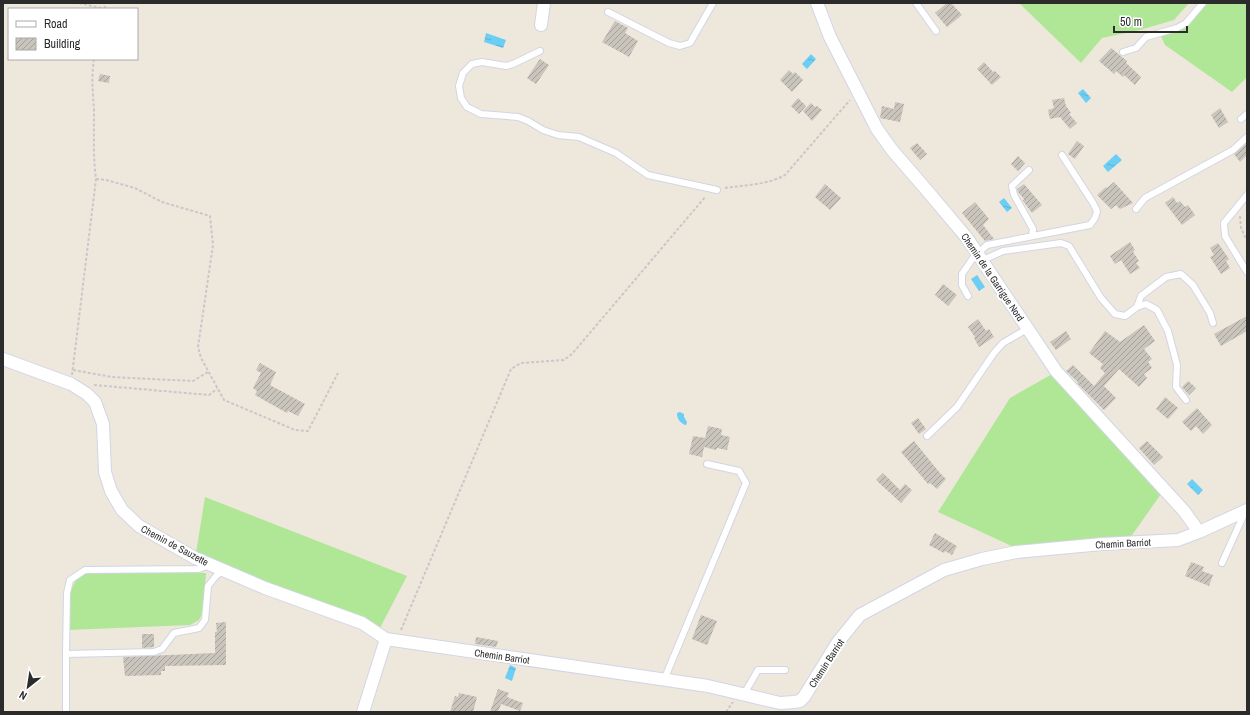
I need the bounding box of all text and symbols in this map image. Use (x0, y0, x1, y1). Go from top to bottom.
legend (8, 8, 138, 60)
scale bar (1114, 8, 1187, 34)
text: 50 m (1120, 14, 1142, 30)
text: Road (44, 16, 68, 32)
text: Building (44, 36, 81, 52)
street label: Chemin de la Garrigue Nord (958, 231, 1027, 324)
street label: Chemin de Sauzette (139, 522, 211, 569)
street label: Chemin Barriot (1095, 536, 1152, 551)
street label: Chemin Barriot (806, 636, 847, 690)
street label: Chemin Barriot (473, 646, 531, 667)
north arrow (8, 667, 48, 707)
text: N (17, 688, 29, 703)

